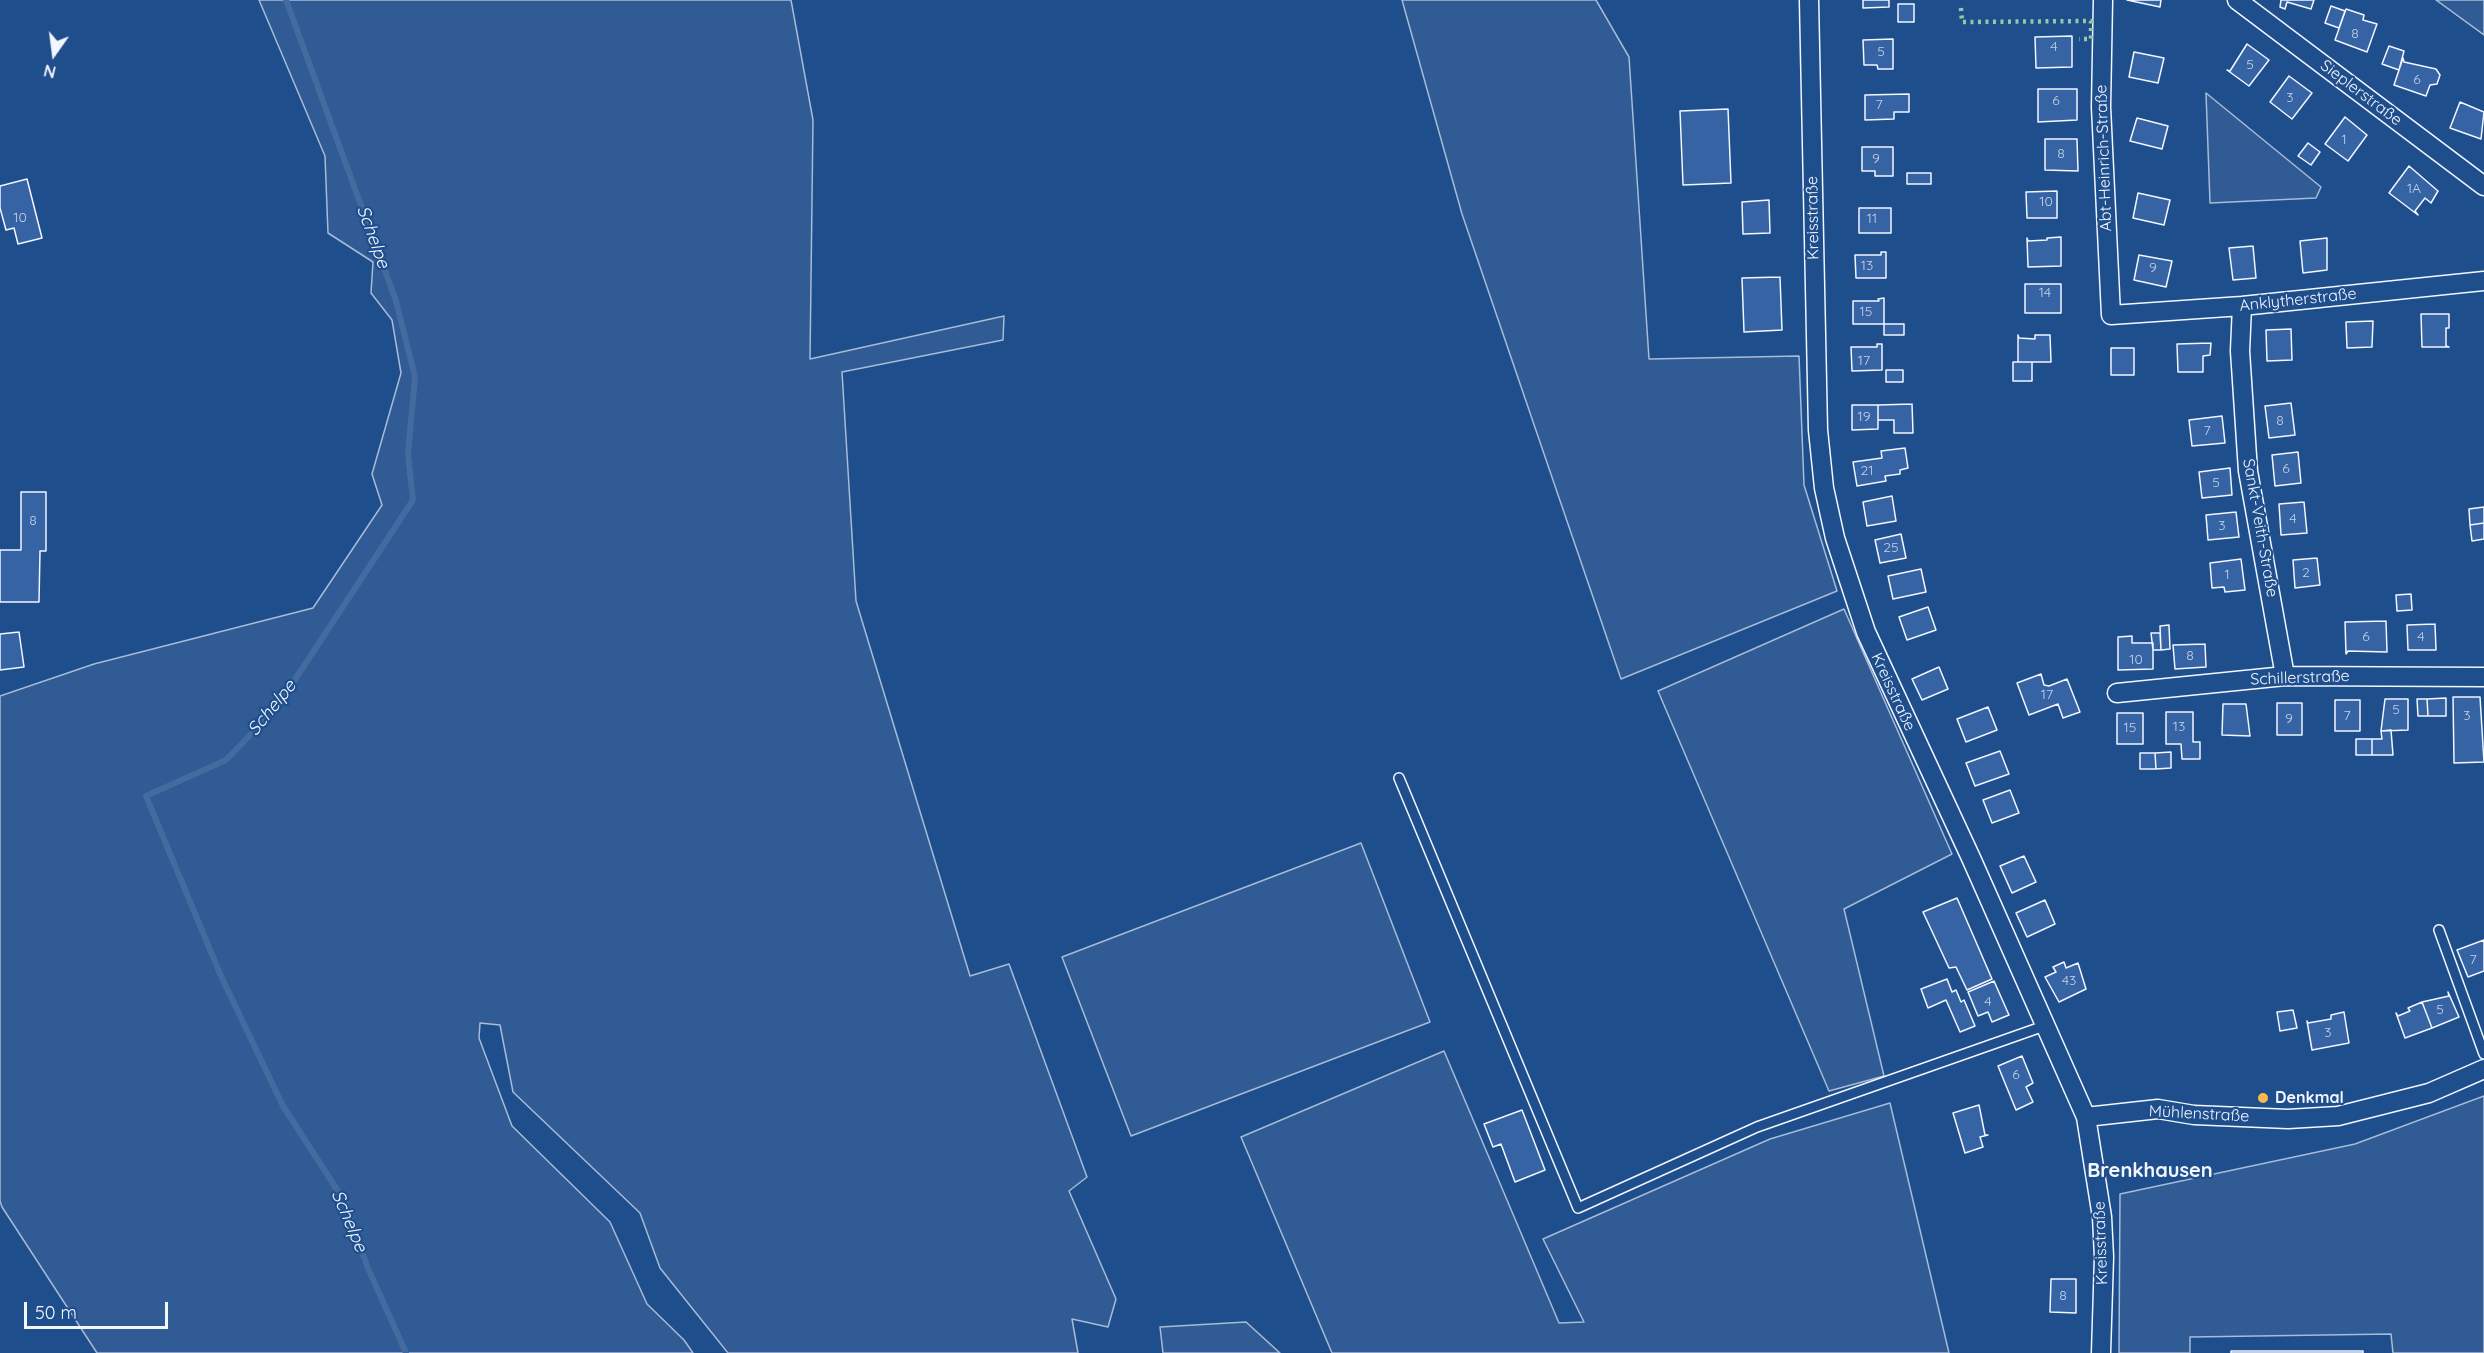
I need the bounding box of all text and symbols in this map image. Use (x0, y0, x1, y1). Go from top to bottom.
north arrow (24, 24, 84, 84)
house number: 8 (2351, 26, 2359, 42)
house number: 4 (2050, 39, 2058, 55)
house number: 5 (1877, 44, 1885, 60)
street label: Sieplerstraße (2316, 56, 2406, 130)
house number: 5 (2246, 57, 2254, 73)
text: N (42, 60, 58, 83)
house number: 6 (2413, 72, 2421, 88)
street label: Abt-Heinrich-Straße (2092, 84, 2116, 232)
house number: 3 (2286, 90, 2294, 106)
house number: 6 (2052, 93, 2060, 109)
house number: 7 (1875, 97, 1883, 113)
house number: 1 (2341, 132, 2347, 148)
house number: 8 (2057, 146, 2065, 162)
house number: 9 (1872, 151, 1880, 167)
street label: Kreisstraße (1803, 176, 1823, 260)
house number: 1A (2407, 181, 2421, 197)
house number: 10 (2039, 194, 2053, 210)
water label: Schelpe (352, 203, 394, 271)
house number: 10 (13, 210, 27, 226)
house number: 11 (1867, 211, 1877, 227)
house number: 13 (1861, 258, 1873, 274)
house number: 9 (2149, 260, 2157, 276)
street label: Anklytherstraße (2238, 284, 2358, 316)
house number: 14 (2039, 285, 2051, 301)
house number: 15 (1860, 304, 1872, 320)
house number: 17 (1858, 353, 1870, 369)
house number: 19 (1858, 409, 1870, 425)
house number: 8 (2276, 413, 2284, 429)
house number: 7 (2203, 423, 2211, 439)
street label: Sankt-Veith-Straße (2238, 457, 2282, 599)
house number: 6 (2282, 461, 2290, 477)
house number: 21 (1861, 463, 1873, 479)
house number: 5 (2212, 475, 2220, 491)
house number: 4 (2289, 511, 2297, 527)
house number: 8 (29, 513, 37, 529)
house number: 3 (2218, 518, 2226, 534)
house number: 25 (1883, 540, 1899, 556)
house number: 2 (2302, 565, 2310, 581)
house number: 1 (2224, 567, 2230, 583)
house number: 6 (2362, 629, 2370, 645)
house number: 4 (2417, 629, 2425, 645)
house number: 8 (2186, 648, 2194, 664)
street label: Kreisstraße (1867, 650, 1919, 734)
house number: 10 (2129, 652, 2143, 668)
street label: Schillerstraße (2250, 667, 2350, 689)
water label: Schelpe (243, 676, 301, 740)
house number: 17 (2041, 687, 2053, 703)
house number: 5 (2392, 702, 2400, 718)
house number: 7 (2343, 708, 2351, 724)
house number: 3 (2463, 708, 2471, 724)
house number: 9 (2285, 711, 2293, 727)
house number: 13 (2173, 719, 2185, 735)
house number: 15 (2124, 720, 2136, 736)
house number: 7 (2469, 952, 2477, 968)
house number: 43 (2062, 973, 2076, 989)
house number: 4 (1984, 994, 1992, 1010)
house number: 5 (2436, 1002, 2444, 1018)
house number: 3 (2324, 1025, 2332, 1041)
house number: 6 (2012, 1067, 2020, 1083)
place label: Denkmal (2275, 1088, 2344, 1108)
marker: Denkmal (2256, 1091, 2270, 1105)
street label: Mühlenstraße (2148, 1102, 2250, 1126)
district label: Brenkhausen (2087, 1159, 2213, 1183)
water label: Schelpe (326, 1187, 372, 1255)
street label: Kreisstraße (2090, 1201, 2112, 1285)
house number: 8 (2059, 1288, 2067, 1304)
scale bar (27, 1290, 171, 1328)
text: 50 m (35, 1301, 77, 1324)

